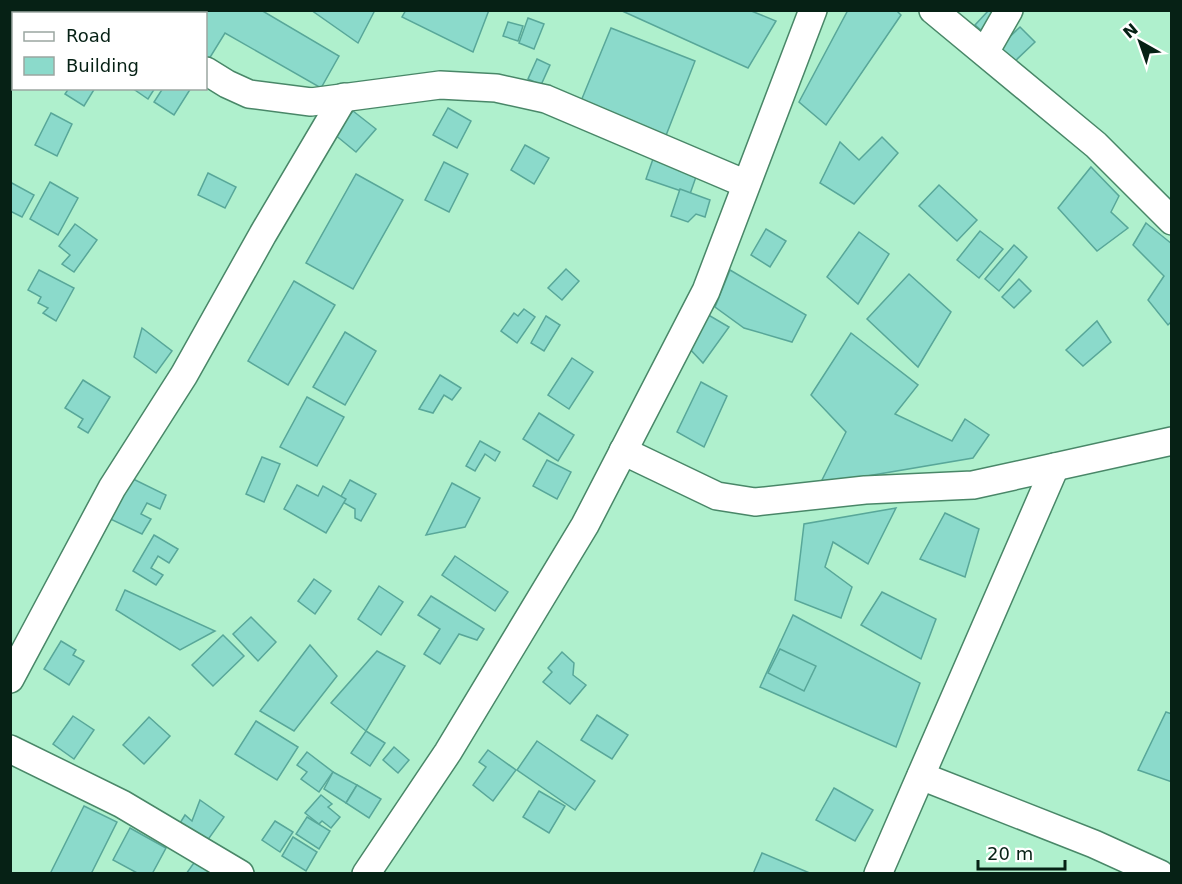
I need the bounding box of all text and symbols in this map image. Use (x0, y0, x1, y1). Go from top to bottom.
legend (12, 12, 207, 90)
north arrow (1110, 12, 1170, 72)
text: N (1119, 19, 1142, 42)
text: Road (66, 25, 111, 46)
text: Building (66, 55, 139, 76)
scale bar (978, 833, 1065, 871)
text: 20 m (987, 843, 1033, 864)

